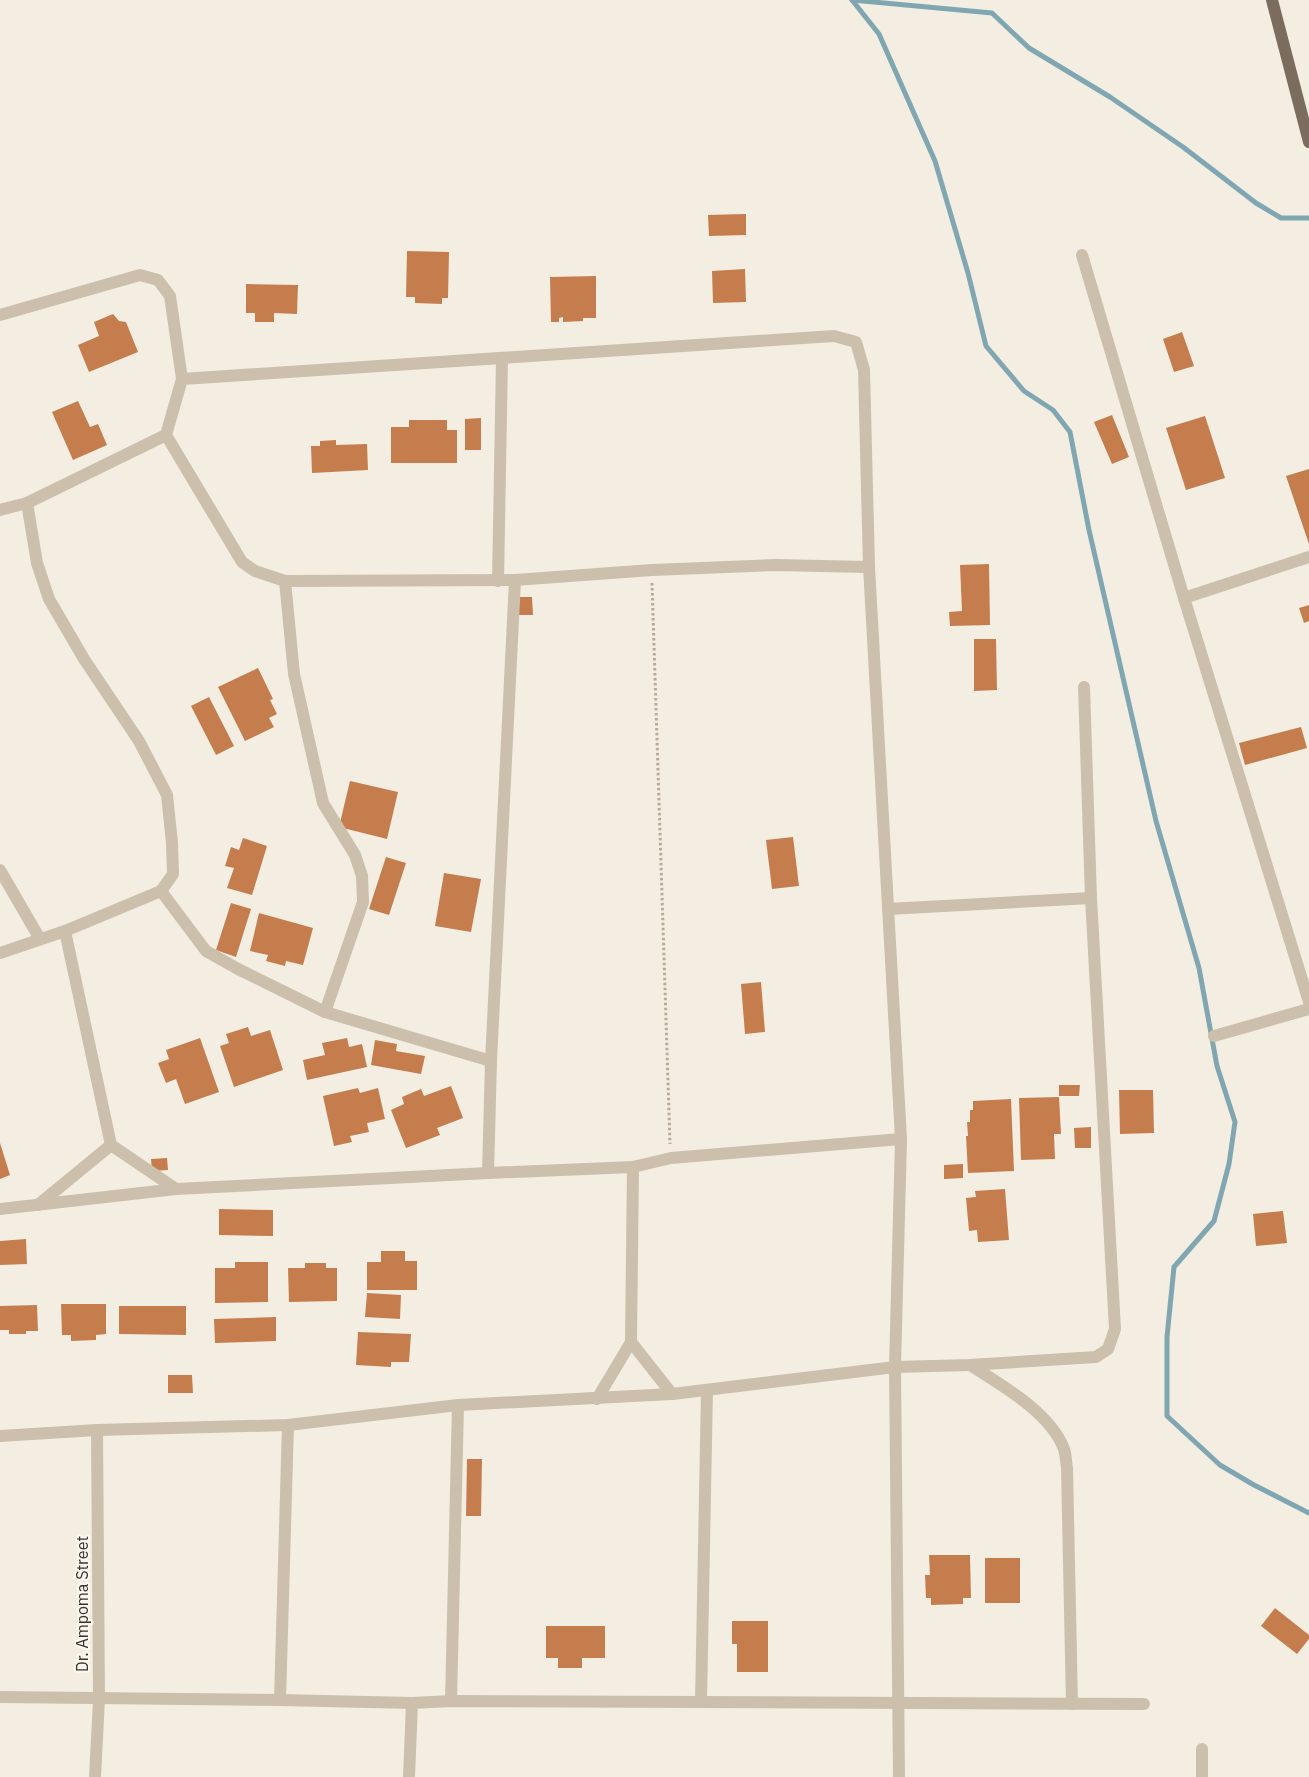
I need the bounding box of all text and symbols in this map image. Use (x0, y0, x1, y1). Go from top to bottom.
street label: Dr. Ampoma Street (72, 1536, 92, 1672)

